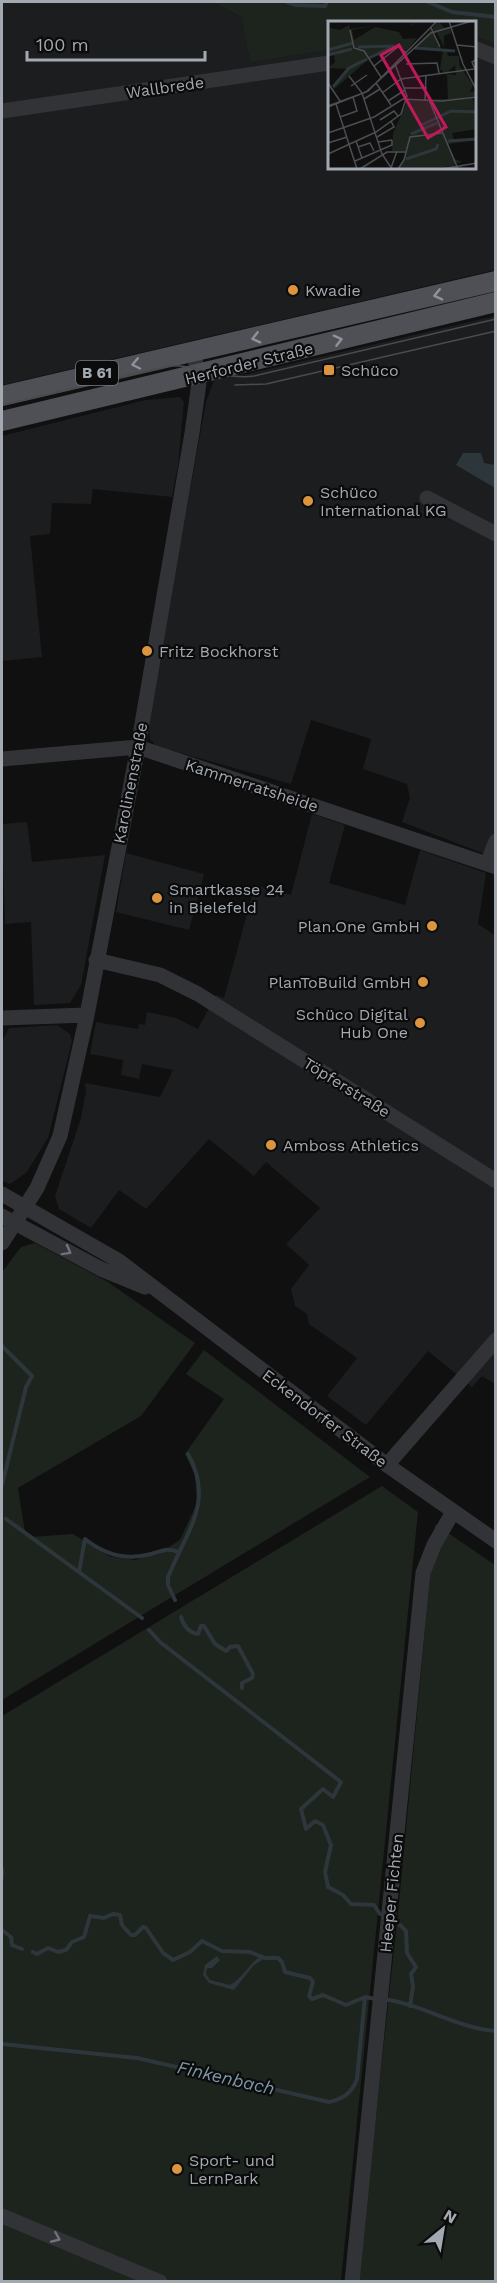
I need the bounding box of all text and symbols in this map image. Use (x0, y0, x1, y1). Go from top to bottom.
inset map (328, 21, 476, 170)
scale bar (27, 24, 206, 62)
text: 100 m (36, 34, 89, 55)
street label: Wallbrede (125, 73, 205, 102)
place label: Kwadie (305, 281, 361, 300)
marker: Kwadie (286, 283, 300, 297)
one-way arrow (434, 287, 444, 300)
one-way arrow (251, 331, 261, 344)
one-way arrow (332, 335, 342, 348)
street label: Herforder Straße (183, 338, 315, 389)
one-way arrow (132, 357, 142, 370)
road number: B 61 (76, 361, 118, 385)
place label: Schüco (341, 361, 399, 380)
marker: Schüco (322, 363, 336, 377)
place label: Schüco International KG (320, 483, 446, 520)
marker: Schüco International KG (301, 494, 315, 508)
place label: Fritz Bockhorst (159, 642, 279, 661)
marker: Fritz Bockhorst (140, 644, 154, 658)
street label: Karolinenstraße (109, 721, 152, 845)
street label: Kammerratsheide (183, 755, 321, 816)
place label: Smartkasse 24 in Bielefeld (169, 880, 285, 917)
marker: Smartkasse 24 in Bielefeld (150, 891, 164, 905)
place label: Plan.One GmbH (298, 917, 420, 936)
marker: Plan.One GmbH (425, 919, 439, 933)
place label: PlanToBuild GmbH (268, 973, 411, 992)
marker: PlanToBuild GmbH (416, 975, 430, 989)
place label: Schüco Digital Hub One (296, 1005, 408, 1042)
marker: Schüco Digital Hub One (413, 1016, 427, 1030)
street label: Töpferstraße (300, 1053, 394, 1122)
place label: Amboss Athletics (283, 1136, 419, 1155)
marker: Amboss Athletics (264, 1138, 278, 1152)
one-way arrow (61, 1244, 71, 1255)
street label: Eckendorfer Straße (259, 1365, 391, 1472)
street label: Heeper Fichten (376, 1833, 407, 1954)
water label: Finkenbach (175, 2056, 277, 2099)
place label: Sport- und LernPark (189, 2151, 275, 2188)
marker: Sport- und LernPark (170, 2162, 184, 2176)
north arrow (413, 2199, 473, 2259)
text: N (440, 2205, 460, 2228)
one-way arrow (49, 2231, 60, 2243)

